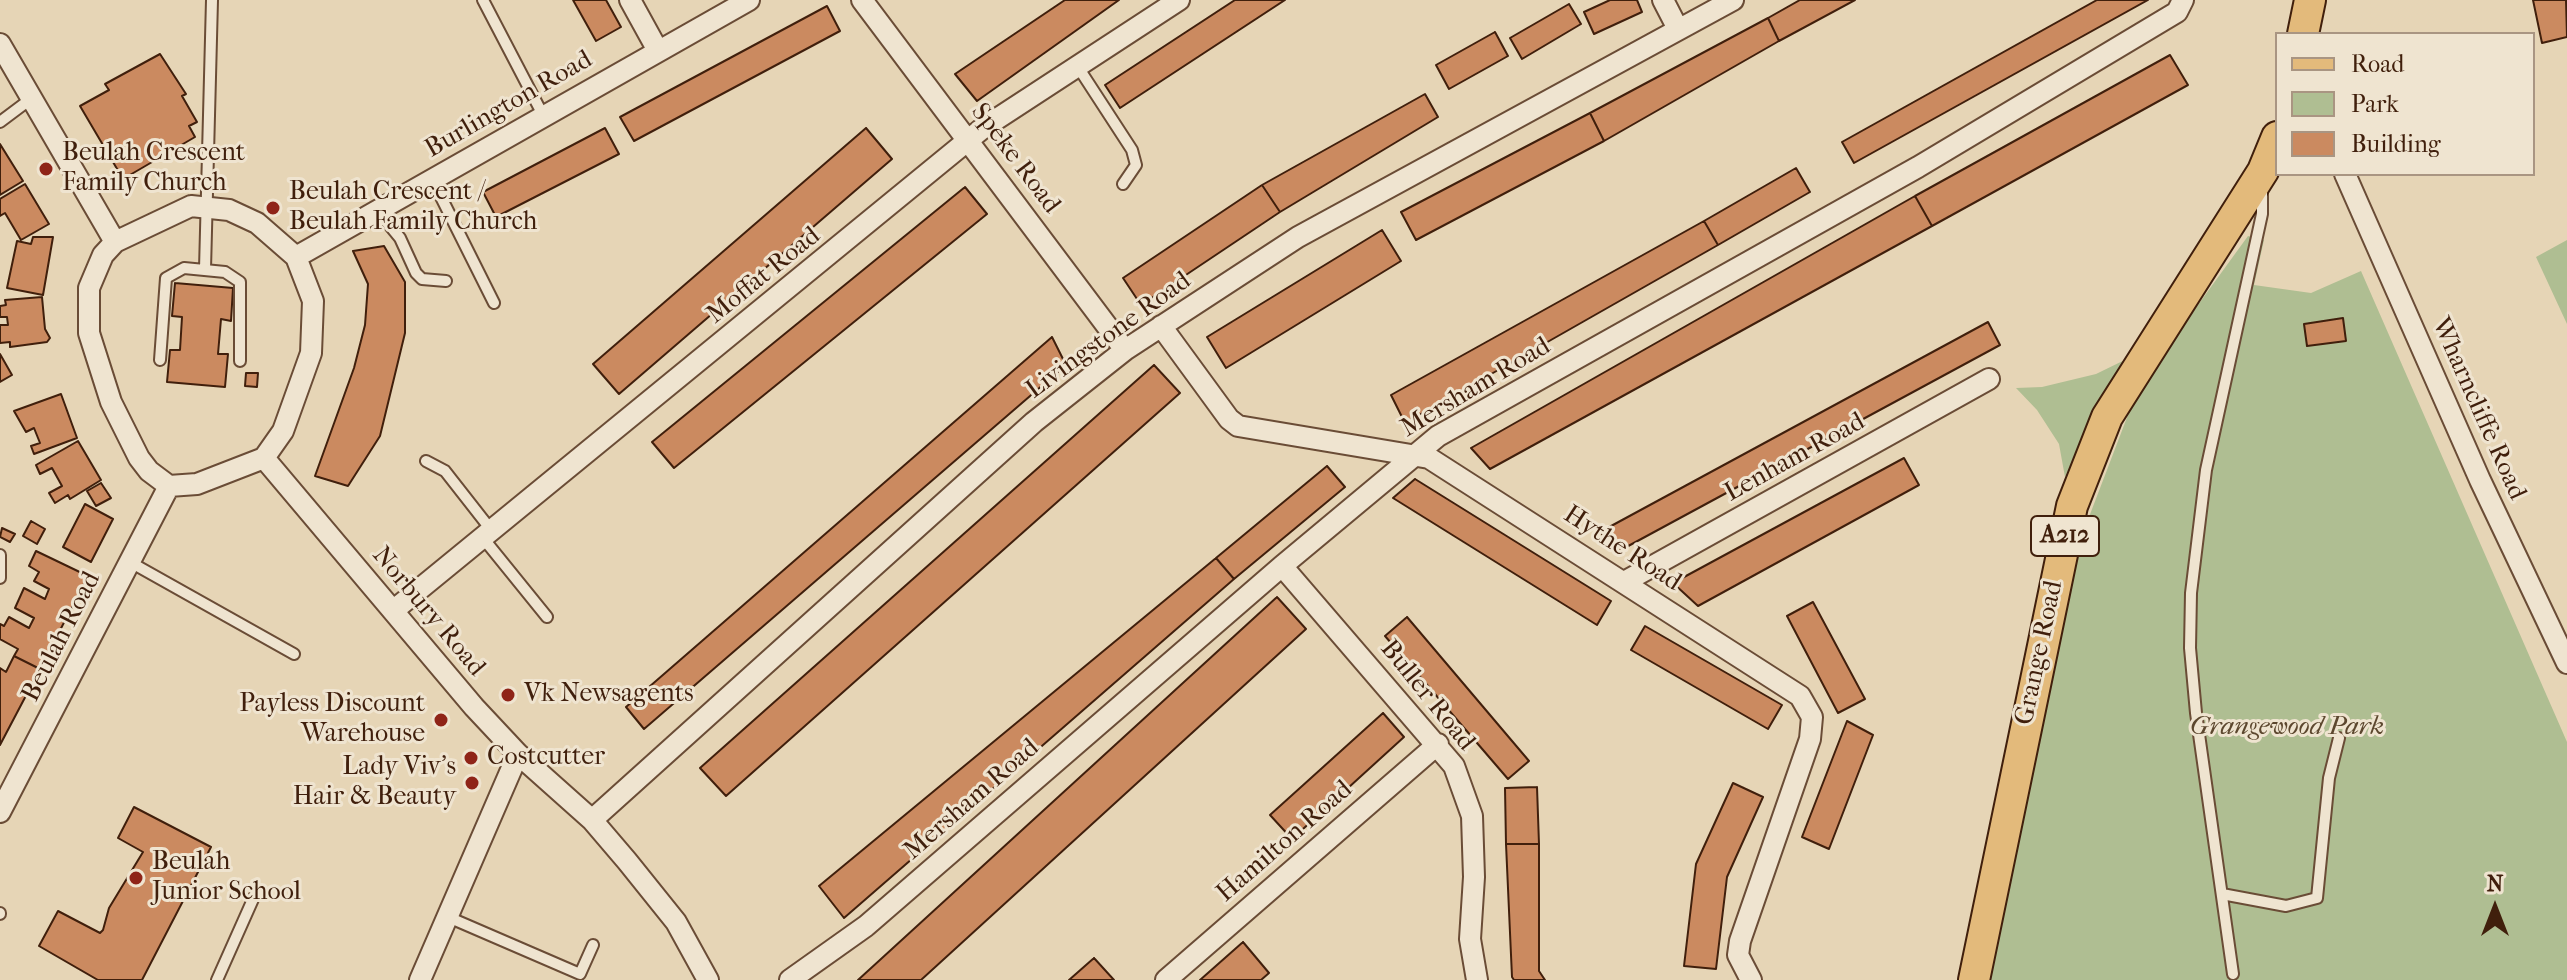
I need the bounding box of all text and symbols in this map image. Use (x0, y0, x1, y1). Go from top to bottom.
legend (2275, 32, 2535, 176)
street label: Burlington Road (420, 45, 598, 165)
text: Road (2351, 50, 2404, 78)
text: Park (2351, 90, 2399, 118)
street label: Speke Road (964, 98, 1066, 220)
text: Building (2351, 130, 2441, 158)
place label: Beulah Crescent Family Church (62, 138, 245, 200)
marker: Beulah Crescent Family Church (37, 160, 55, 178)
place label: Beulah Crescent / Beulah Family Church (289, 177, 537, 238)
marker: Beulah Crescent / Beulah Family Church (264, 199, 282, 217)
street label: Moffat Road (701, 221, 827, 331)
street label: Livingstone Road (1021, 266, 1197, 406)
street label: Wharncliffe Road (2424, 313, 2532, 505)
street label: Mersham Road (1396, 331, 1556, 445)
street label: Lenham Road (1719, 407, 1871, 509)
street label: Hythe Road (1557, 499, 1687, 599)
road number: A212 (2031, 516, 2099, 556)
street label: Norbury Road (365, 541, 491, 683)
street label: Beulah Road (16, 567, 108, 707)
street label: Grange Road (2009, 578, 2071, 728)
street label: Buller Road (1373, 634, 1481, 758)
place label: Vk Newsagents (524, 679, 694, 711)
marker: Vk Newsagents (499, 686, 517, 704)
place label: Payless Discount Warehouse (239, 689, 425, 750)
marker: Payless Discount Warehouse (432, 711, 450, 729)
park label: Grangewood Park (2190, 712, 2384, 744)
street label: Mersham Road (898, 733, 1046, 867)
place label: Costcutter (487, 742, 605, 774)
marker: Costcutter (462, 749, 480, 767)
place label: Lady Viv's Hair & Beauty (293, 752, 456, 814)
marker: Lady Viv's Hair & Beauty (463, 774, 481, 792)
street label: Hamilton Road (1211, 775, 1359, 909)
place label: Beulah Junior School (152, 847, 301, 908)
north arrow (2455, 868, 2535, 948)
marker: Beulah Junior School (127, 869, 145, 887)
text: N (2487, 871, 2503, 897)

